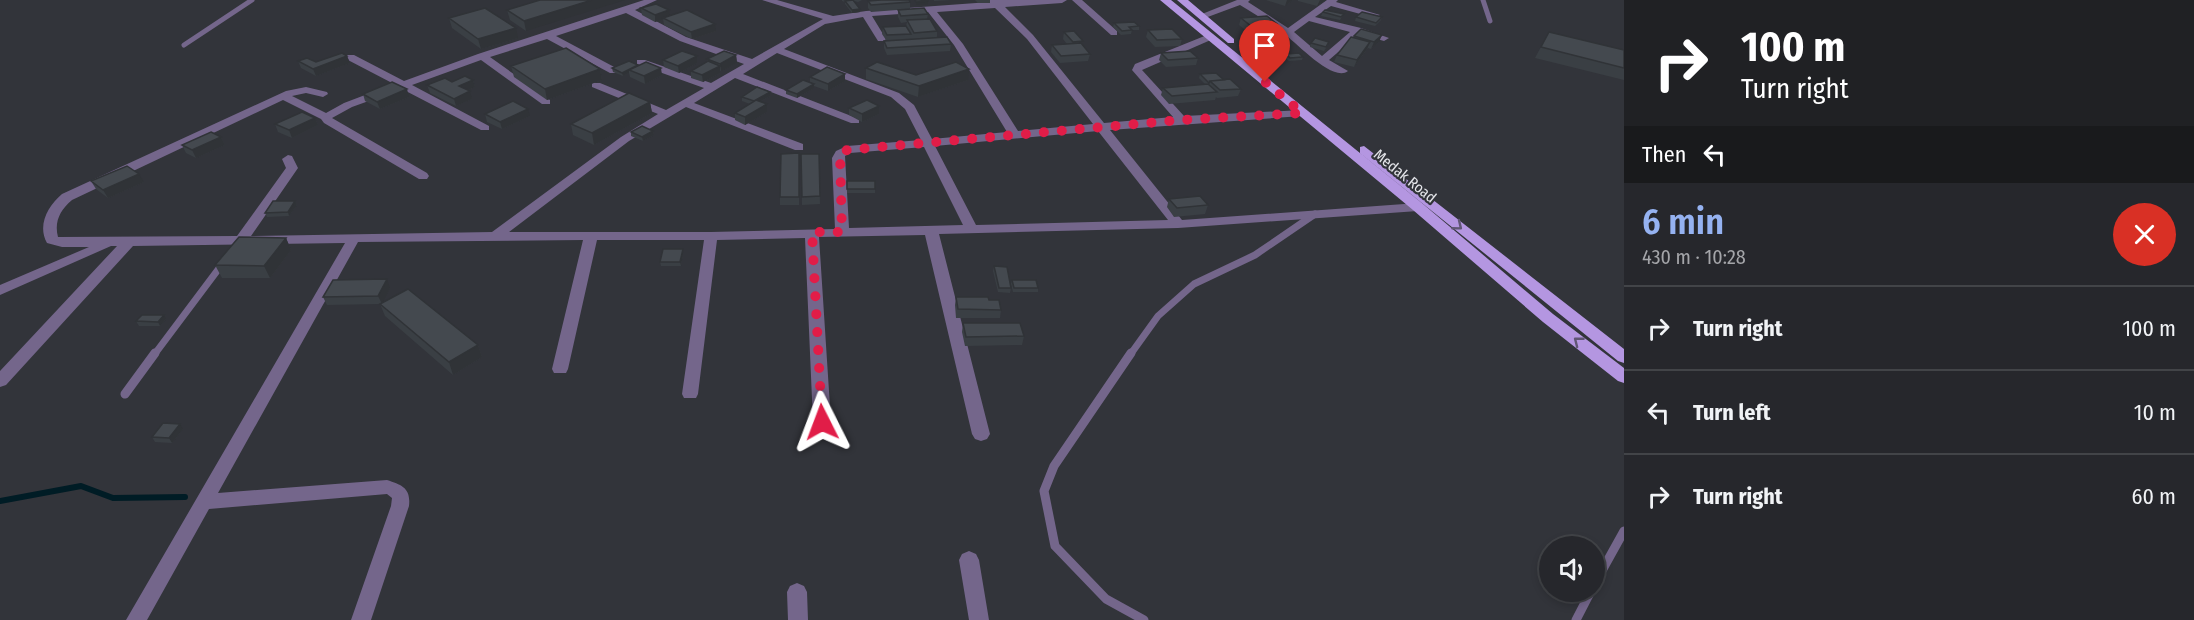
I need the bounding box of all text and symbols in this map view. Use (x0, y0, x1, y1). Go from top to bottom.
pin (1239, 20, 1290, 82)
text: 100 m (1741, 22, 1845, 72)
icon: right (1642, 24, 1720, 102)
icon: arrive (1248, 29, 1281, 62)
text: Turn right (1741, 73, 1849, 105)
icon: left (1698, 138, 1731, 171)
text: Then (1642, 141, 1686, 168)
street label: Medak Road (1370, 145, 1440, 207)
text: 6 min (1642, 200, 1724, 244)
button: close (2113, 203, 2176, 266)
one-way arrow (1451, 218, 1462, 229)
text: 430 m · 10:28 (1642, 245, 1746, 269)
icon: right (1642, 312, 1675, 345)
text: Turn right (1693, 315, 1782, 342)
text: 100 m (2122, 315, 2176, 342)
one-way arrow (1573, 338, 1584, 349)
position arrow (790, 390, 854, 454)
icon: left (1642, 396, 1675, 429)
text: Turn left (1693, 399, 1771, 426)
text: 10 m (2134, 399, 2176, 426)
icon: right (1642, 480, 1675, 513)
text: Turn right (1693, 483, 1782, 510)
text: 60 m (2132, 483, 2176, 510)
map controls (1539, 536, 1605, 602)
button: sound (1539, 536, 1605, 602)

